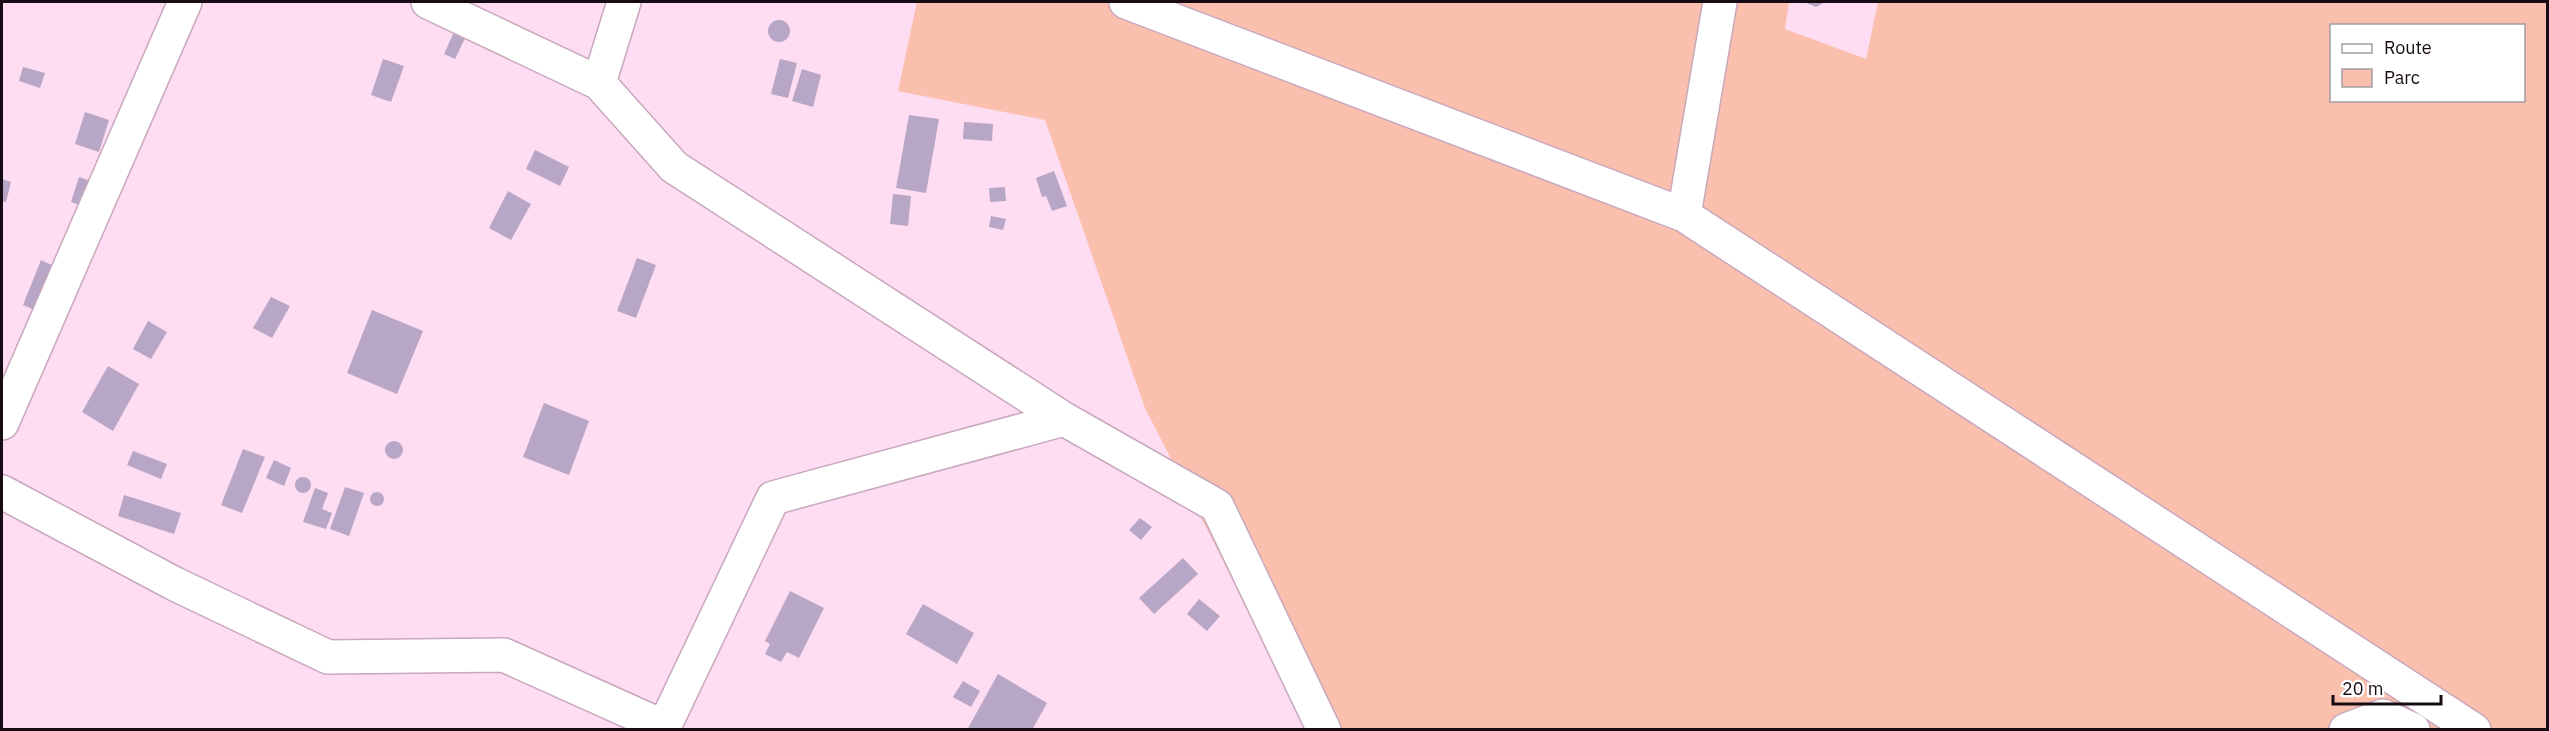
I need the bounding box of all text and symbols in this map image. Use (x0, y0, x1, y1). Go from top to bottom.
legend (2330, 24, 2525, 102)
text: Route (2384, 36, 2432, 59)
text: Parc (2384, 66, 2420, 89)
scale bar (2333, 668, 2441, 706)
text: 20 m (2342, 677, 2384, 700)

